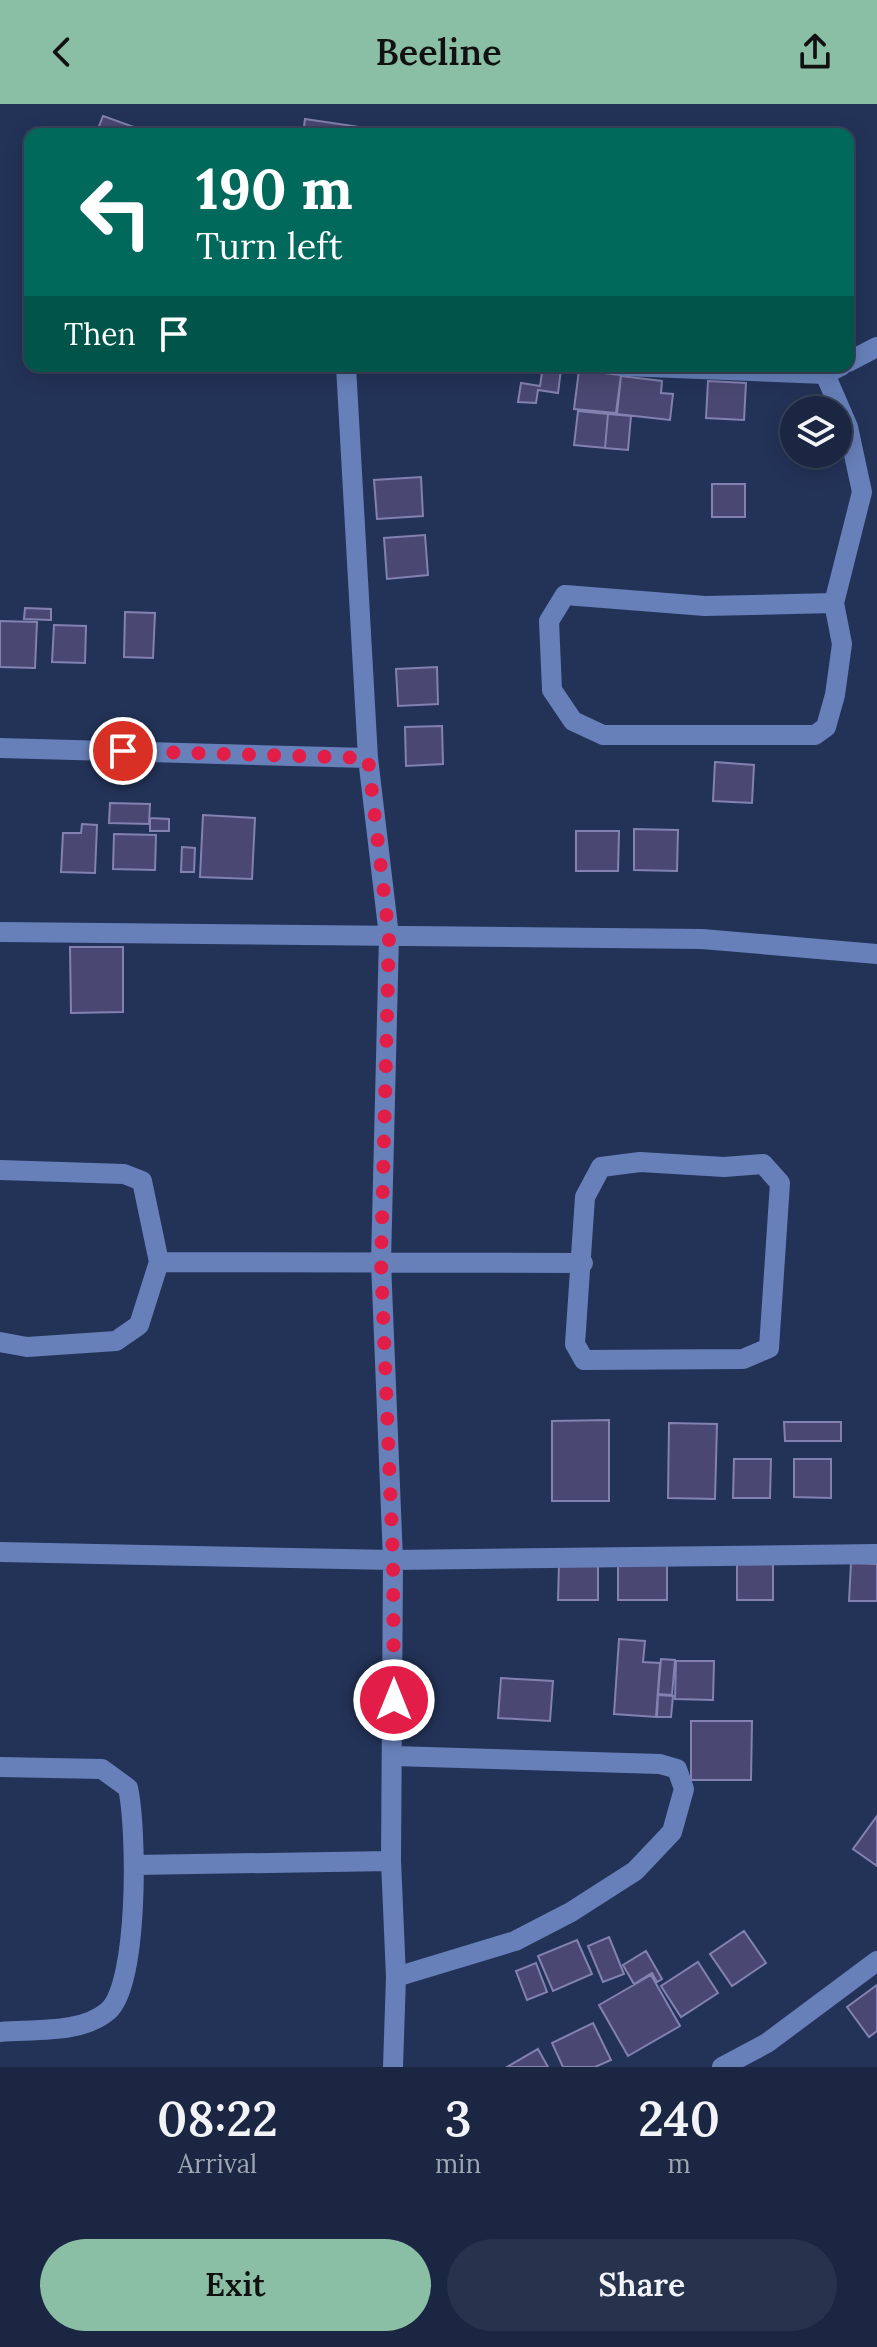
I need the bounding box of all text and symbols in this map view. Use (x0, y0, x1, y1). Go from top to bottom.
text: Beeline (375, 29, 502, 75)
icon: back (40, 30, 84, 74)
icon: share (793, 30, 837, 74)
text: 190 m (196, 153, 353, 224)
icon: left (64, 160, 168, 264)
text: Turn left (196, 223, 343, 269)
icon: arrive (152, 312, 196, 356)
text: Then (64, 315, 136, 353)
map controls (780, 396, 852, 468)
button: layers (780, 396, 852, 468)
pin (89, 717, 157, 785)
icon: arrive (101, 729, 145, 773)
position arrow (352, 1658, 436, 1742)
text: 08:22 (157, 2088, 278, 2149)
text: 3 (445, 2088, 471, 2149)
text: 240 (638, 2088, 720, 2149)
text: Arrival (178, 2147, 257, 2180)
text: min (435, 2147, 481, 2180)
text: m (667, 2147, 691, 2180)
button: Exit (40, 2239, 431, 2331)
button: Share (447, 2239, 837, 2331)

